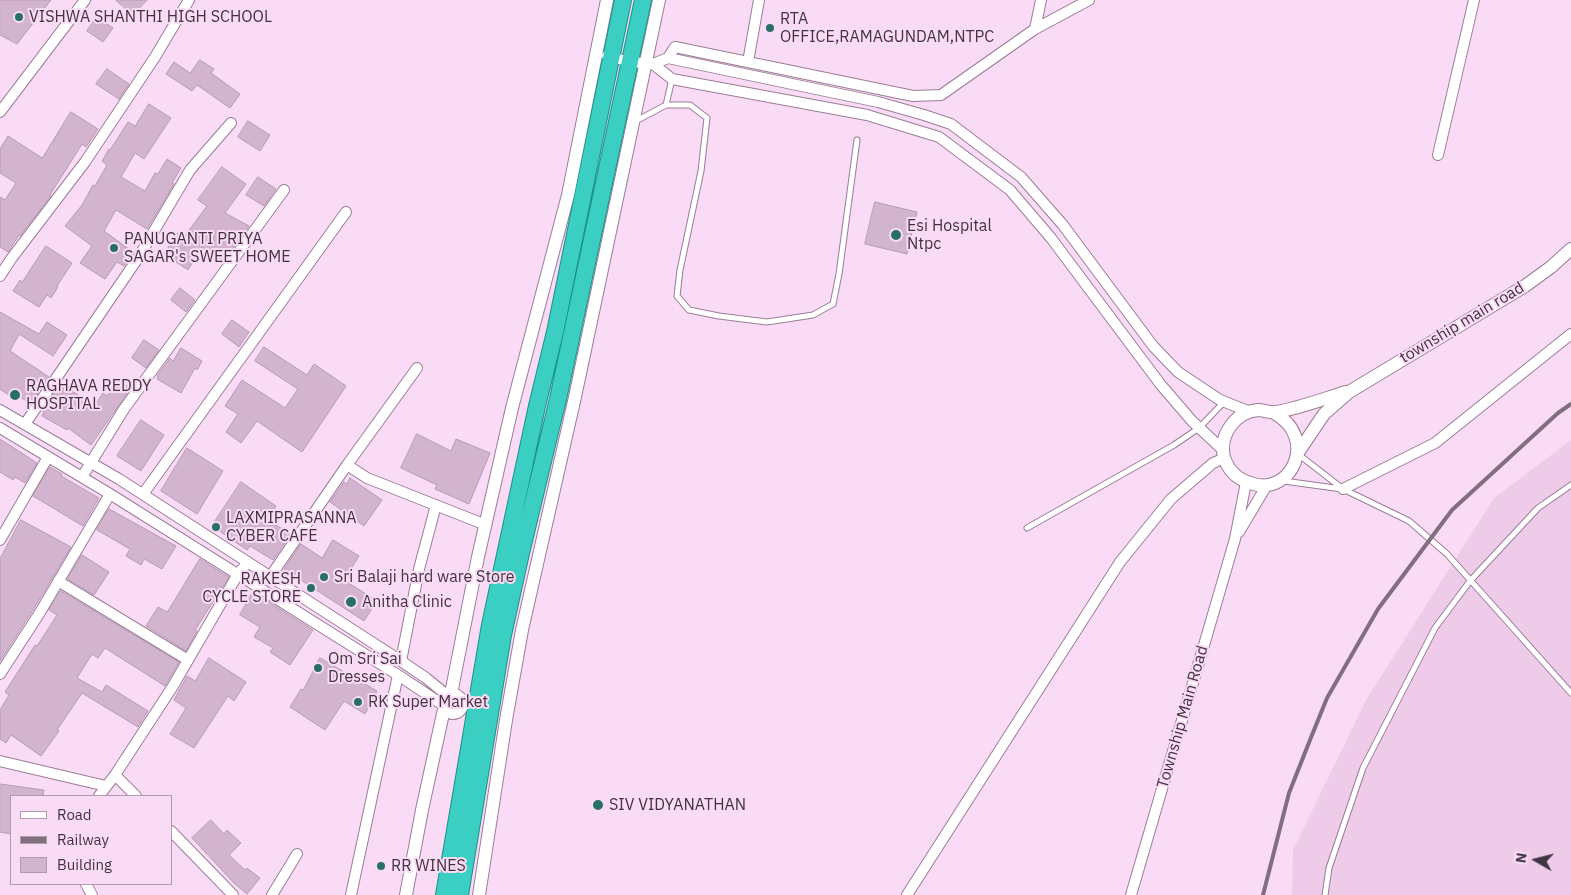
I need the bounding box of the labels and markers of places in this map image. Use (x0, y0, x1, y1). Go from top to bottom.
place label: VISHWA SHANTHI HIGH SCHOOL (29, 7, 272, 27)
place label: RTA OFFICE,RAMAGUNDAM,NTPC (780, 9, 994, 47)
marker: VISHWA SHANTHI HIGH SCHOOL (13, 11, 25, 23)
marker: RTA OFFICE,RAMAGUNDAM,NTPC (764, 22, 776, 34)
place label: Esi Hospital Ntpc (907, 216, 992, 254)
marker: Esi Hospital Ntpc (889, 228, 903, 242)
place label: PANUGANTI PRIYA SAGAR's SWEET HOME (124, 229, 291, 267)
marker: PANUGANTI PRIYA SAGAR's SWEET HOME (108, 242, 120, 254)
place label: RAGHAVA REDDY HOSPITAL (26, 376, 151, 414)
marker: RAGHAVA REDDY HOSPITAL (8, 388, 22, 402)
place label: LAXMIPRASANNA CYBER CAFE (226, 508, 356, 546)
marker: LAXMIPRASANNA CYBER CAFE (210, 521, 222, 533)
place label: Sri Balaji hard ware Store (334, 567, 514, 587)
place label: RAKESH CYCLE STORE (202, 569, 301, 607)
marker: Sri Balaji hard ware Store (318, 571, 330, 583)
marker: RAKESH CYCLE STORE (305, 582, 317, 594)
place label: Anitha Clinic (362, 592, 452, 612)
marker: Anitha Clinic (344, 595, 358, 609)
place label: Om Sri Sai Dresses (328, 649, 402, 687)
marker: Om Sri Sai Dresses (312, 662, 324, 674)
place label: RK Super Market (368, 692, 488, 712)
marker: RK Super Market (352, 696, 364, 708)
place label: SIV VIDYANATHAN (609, 795, 746, 815)
marker: SIV VIDYANATHAN (591, 798, 605, 812)
place label: RR WINES (391, 856, 466, 876)
marker: RR WINES (375, 860, 387, 872)

